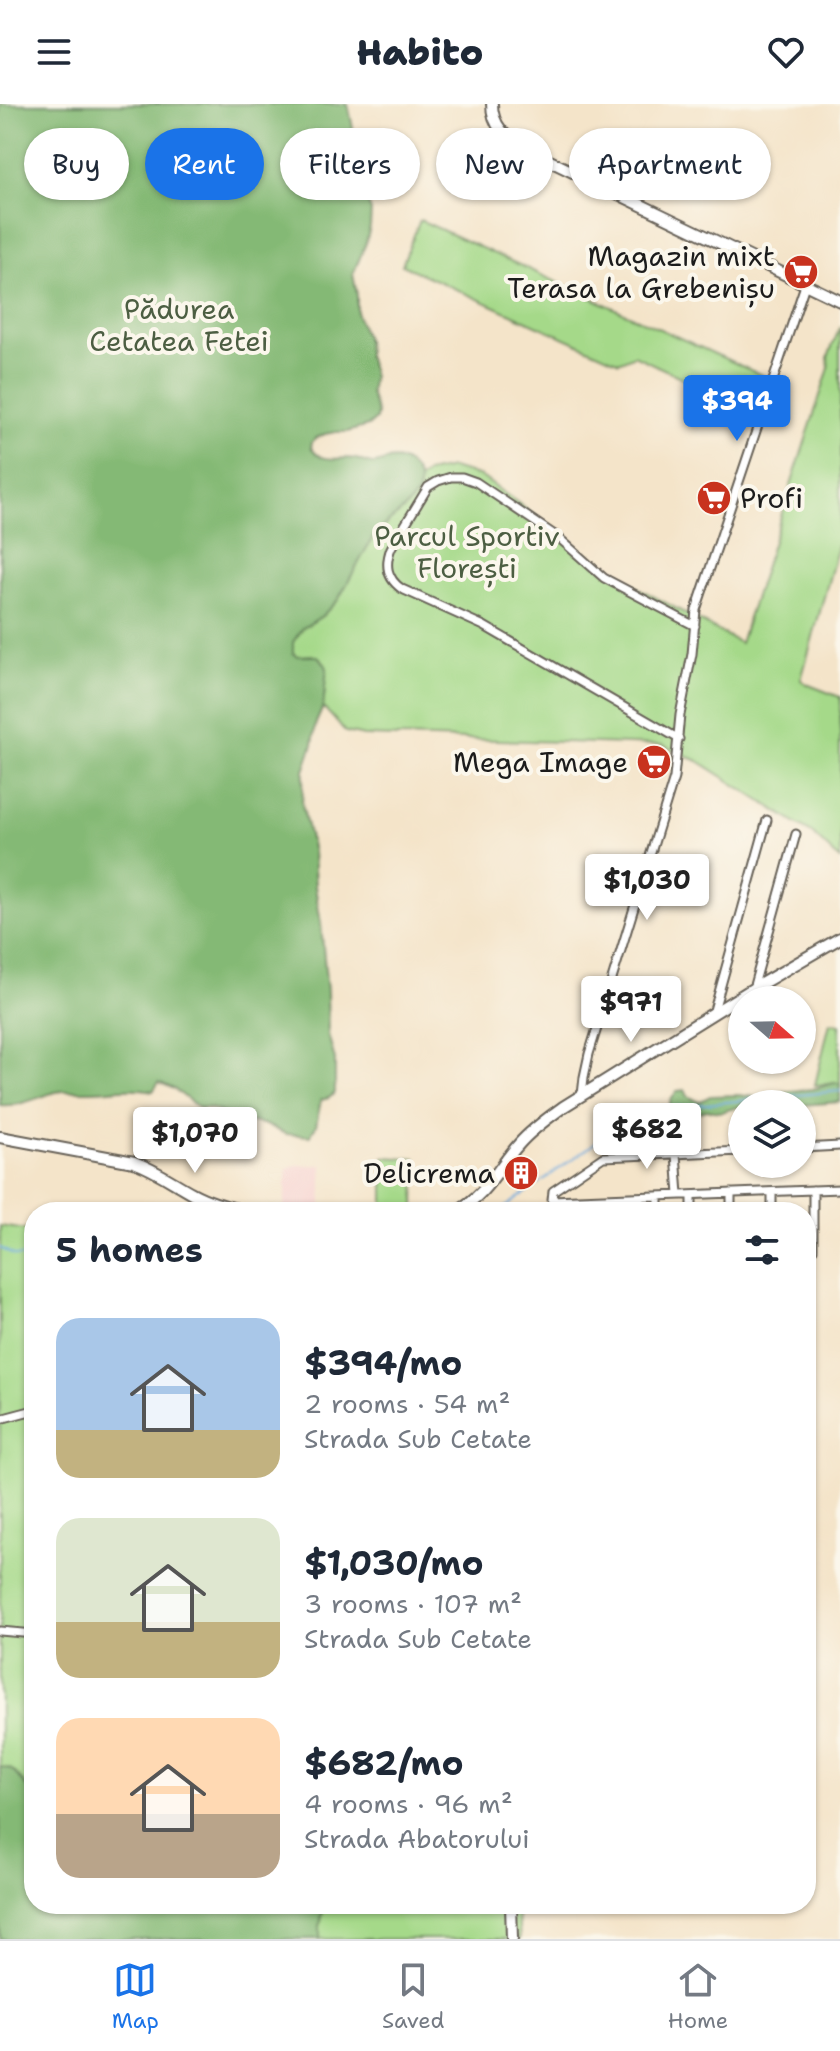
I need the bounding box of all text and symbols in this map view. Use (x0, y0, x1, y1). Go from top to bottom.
text: Habito (356, 28, 484, 77)
icon: menu (32, 30, 76, 74)
icon: heart (764, 30, 808, 74)
chip: Buy (24, 128, 129, 200)
chip: Rent (145, 128, 264, 200)
chip: Filters (280, 128, 420, 200)
chip: New (436, 128, 553, 200)
chip: Apartment (569, 128, 771, 200)
place label: Magazin mixt Terasa la Grebenișu (507, 237, 775, 308)
supermarket icon: Magazin mixt Terasa la Grebenișu (782, 253, 820, 291)
park label: Pădurea Cetatea Fetei (89, 290, 269, 360)
pin: $394 (690, 375, 784, 443)
text: $394 (701, 383, 773, 418)
supermarket icon: Profi (695, 479, 733, 517)
place label: Profi (740, 479, 803, 517)
park label: Parcul Sportiv Florești (374, 517, 560, 588)
place label: Mega Image (453, 743, 628, 781)
supermarket icon: Mega Image (635, 743, 673, 781)
pin: $1,030 (582, 854, 712, 922)
text: $1,030 (603, 862, 691, 897)
pin: $971 (584, 976, 678, 1044)
text: $971 (599, 984, 663, 1019)
north arrow (728, 986, 816, 1074)
map controls (728, 986, 816, 1178)
button: layers (728, 1090, 816, 1178)
pin: $682 (600, 1103, 694, 1171)
pin: $1,070 (130, 1107, 260, 1175)
text: $682 (611, 1111, 683, 1146)
text: $1,070 (151, 1115, 239, 1150)
place label: Delicrema (363, 1154, 495, 1192)
building icon: Delicrema (502, 1154, 540, 1192)
text: 5 homes (56, 1227, 203, 1273)
icon: filters (740, 1228, 784, 1272)
text: $394/mo (304, 1340, 462, 1386)
icon: home (120, 1350, 216, 1446)
text: 2 rooms · 54 m² (304, 1386, 510, 1421)
text: Strada Sub Cetate (304, 1421, 532, 1456)
text: $1,030/mo (304, 1540, 484, 1586)
icon: home (120, 1550, 216, 1646)
text: 3 rooms · 107 m² (304, 1586, 522, 1621)
text: Strada Sub Cetate (304, 1621, 532, 1656)
text: $682/mo (304, 1740, 464, 1786)
icon: home (120, 1750, 216, 1846)
text: 4 rooms · 96 m² (304, 1786, 513, 1821)
text: Strada Abatorului (304, 1821, 530, 1856)
tab: Map (112, 1958, 159, 2035)
tab: Saved (382, 1958, 445, 2035)
tab: Home (668, 1958, 728, 2035)

